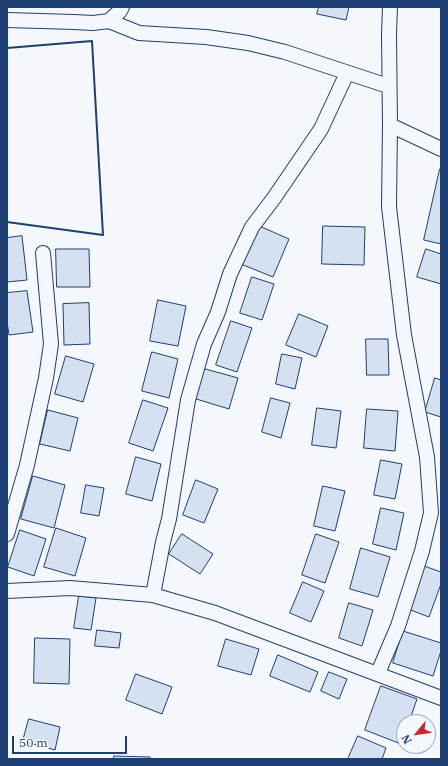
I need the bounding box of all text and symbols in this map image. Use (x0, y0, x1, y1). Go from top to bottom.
north arrow (396, 714, 436, 754)
scale bar (14, 728, 129, 754)
text: N (398, 732, 415, 747)
text: 50 m (19, 735, 48, 750)

